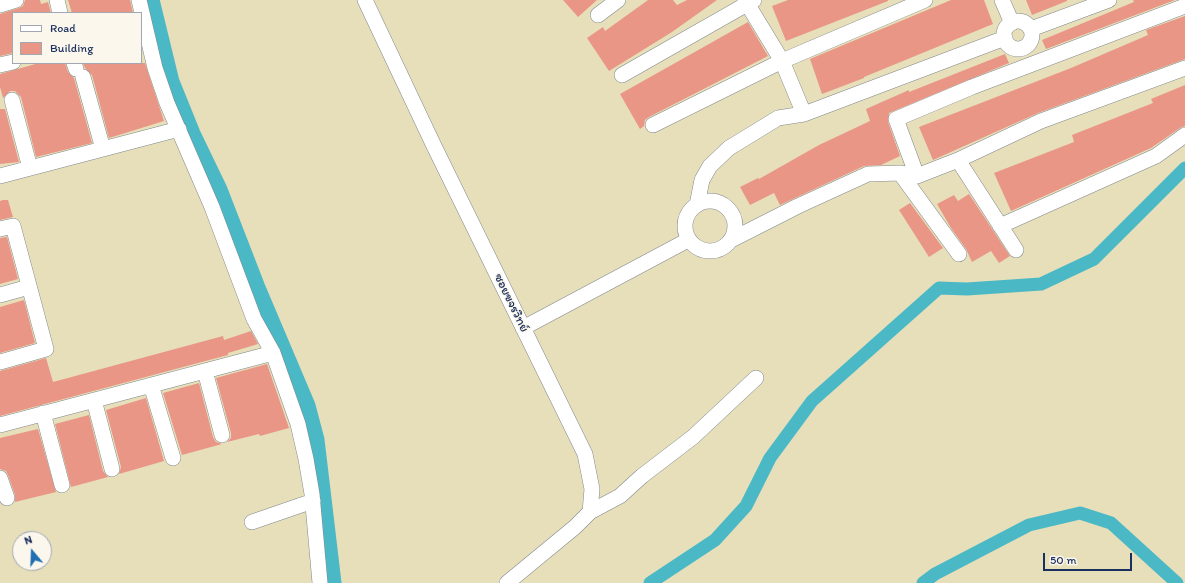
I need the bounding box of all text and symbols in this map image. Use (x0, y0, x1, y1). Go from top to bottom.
legend (12, 12, 142, 64)
text: Road (50, 21, 76, 35)
text: Building (50, 41, 93, 55)
street label: ซอยขจรวิทย์ (490, 271, 532, 335)
north arrow (12, 531, 52, 571)
text: N (23, 533, 34, 547)
scale bar (1045, 545, 1134, 571)
text: 50 m (1050, 553, 1076, 567)

